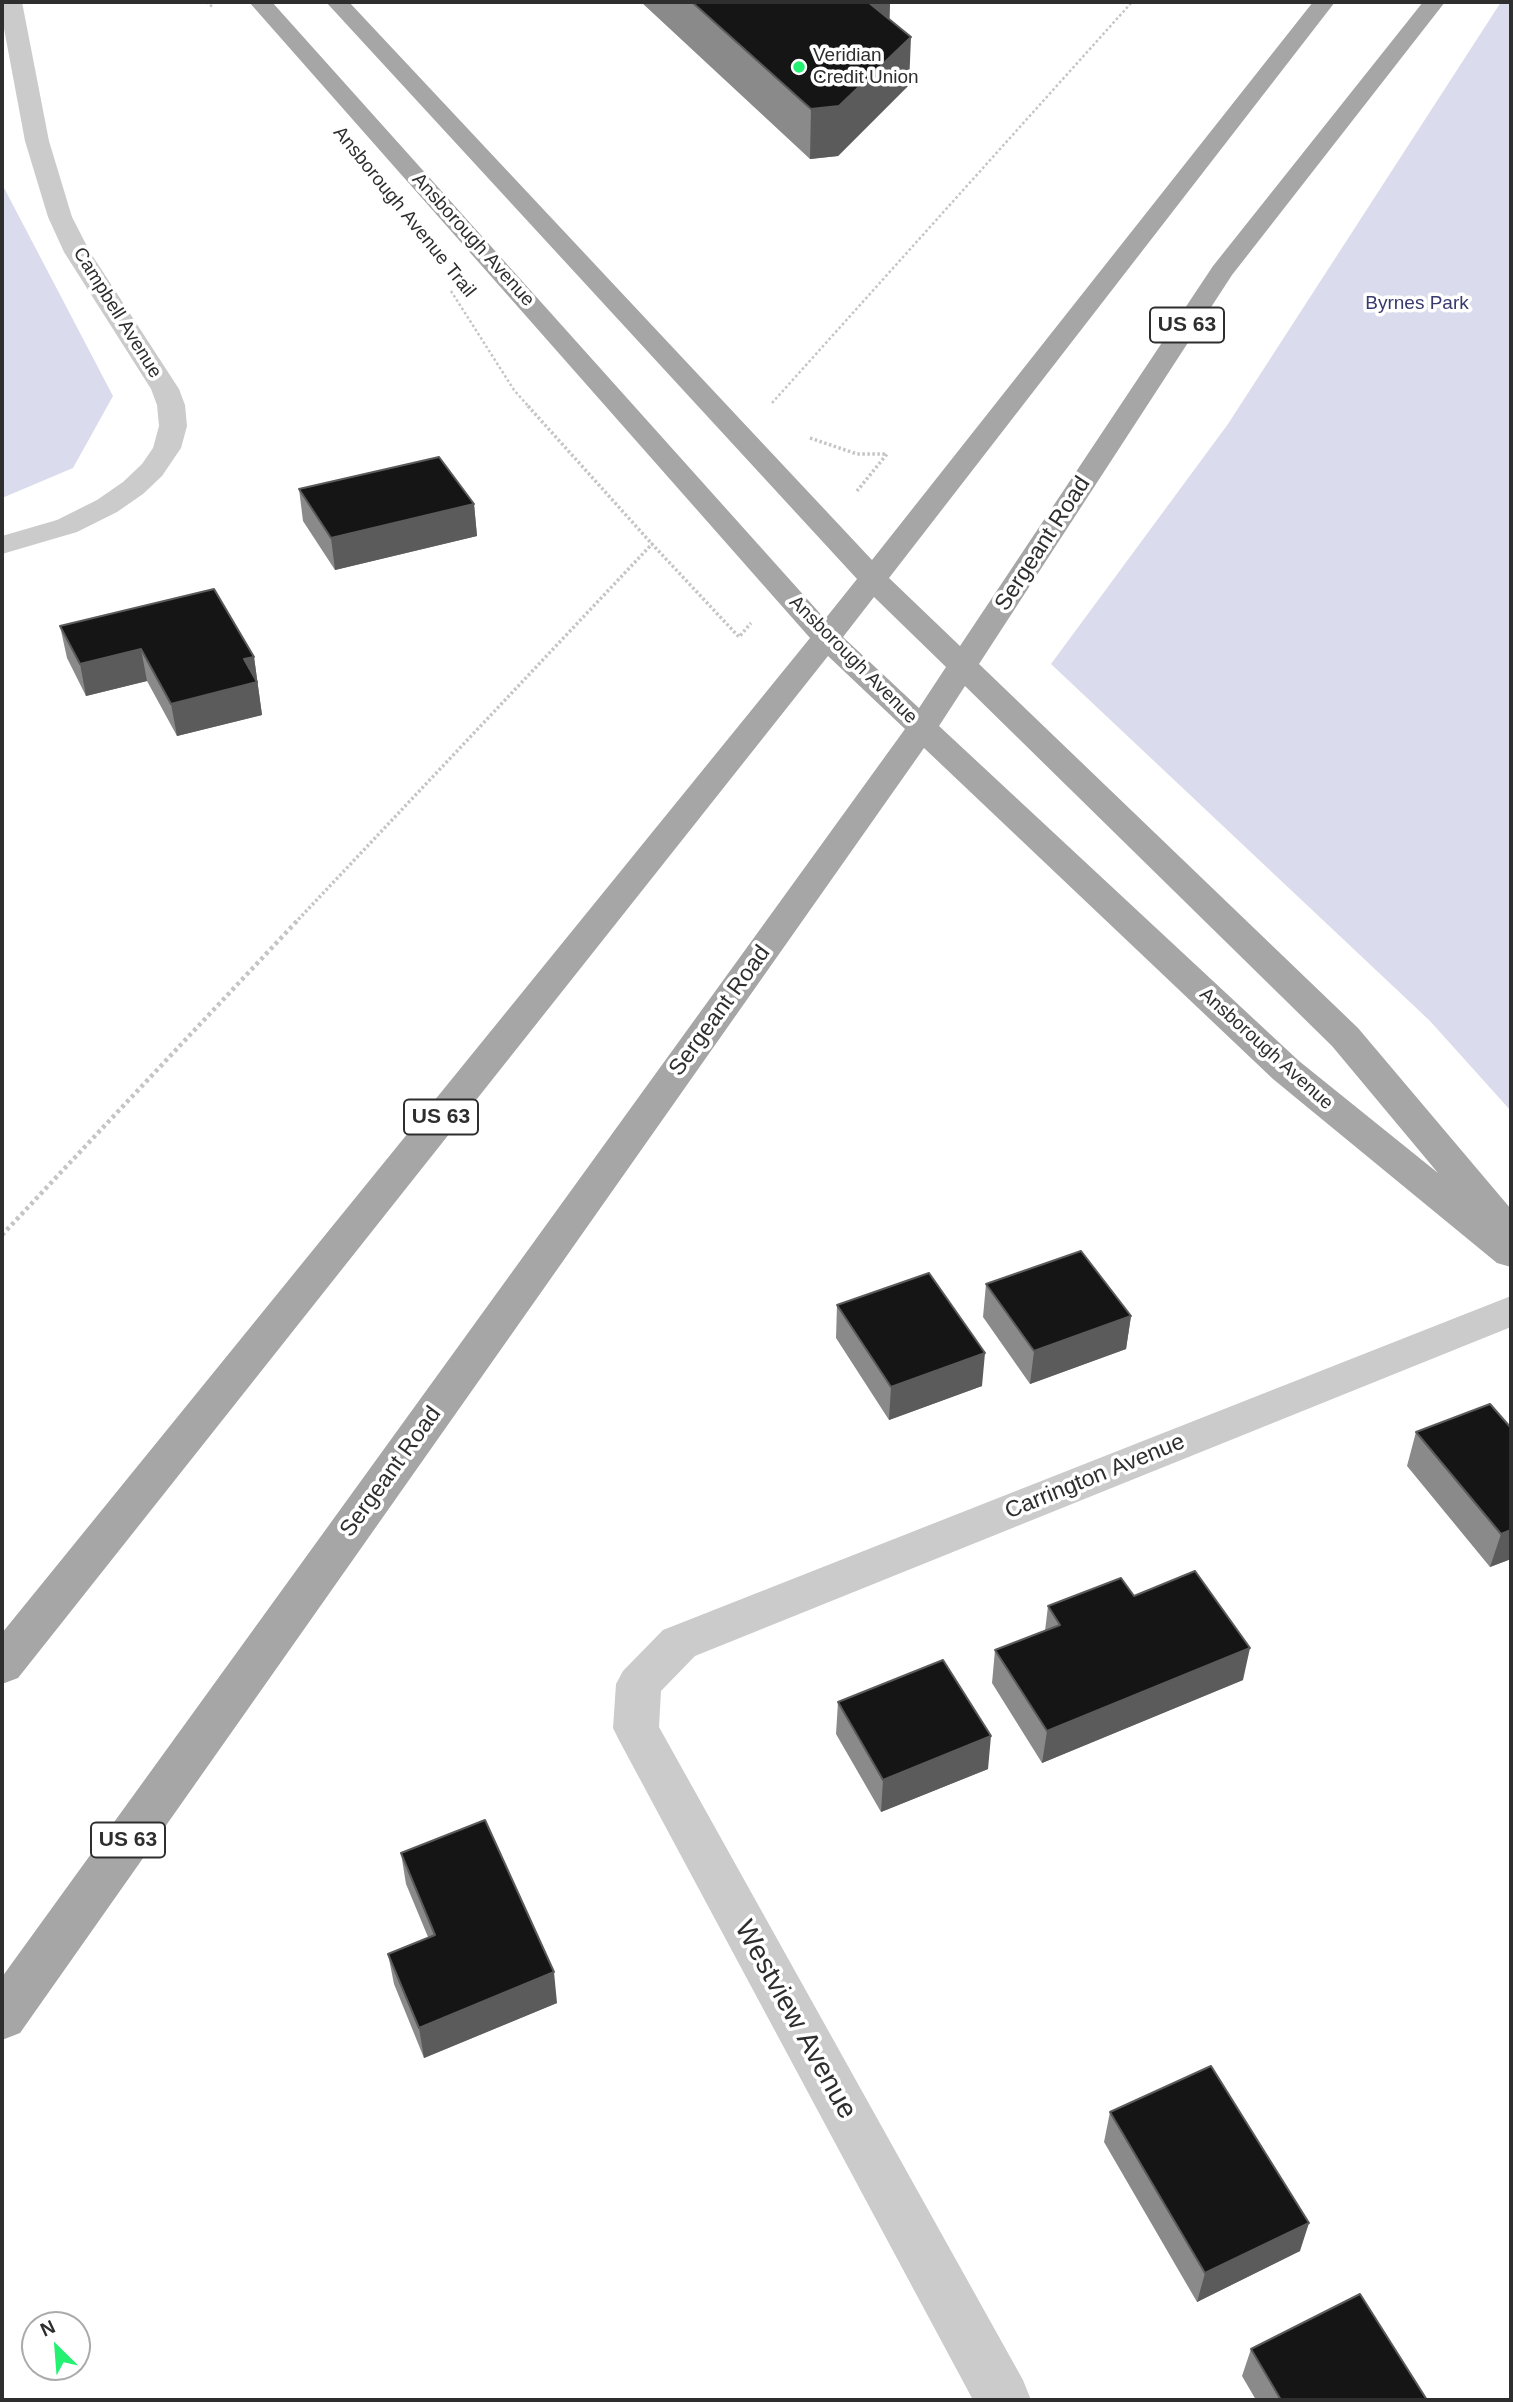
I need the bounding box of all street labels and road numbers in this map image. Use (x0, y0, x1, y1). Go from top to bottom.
street label: Ansborough Avenue Trail (328, 122, 480, 302)
street label: Ansborough Avenue (407, 169, 539, 311)
street label: Campbell Avenue (68, 244, 166, 382)
road number: US 63 (1150, 308, 1224, 342)
street label: Sergeant Road (989, 472, 1097, 616)
street label: Ansborough Avenue (784, 591, 922, 729)
street label: Sergeant Road (663, 940, 777, 1082)
street label: Ansborough Avenue (1195, 983, 1337, 1115)
road number: US 63 (404, 1100, 478, 1134)
street label: Sergeant Road (334, 1401, 448, 1543)
street label: Carrington Avenue (1001, 1428, 1189, 1526)
road number: US 63 (91, 1822, 165, 1857)
street label: Westview Avenue (727, 1915, 863, 2125)

